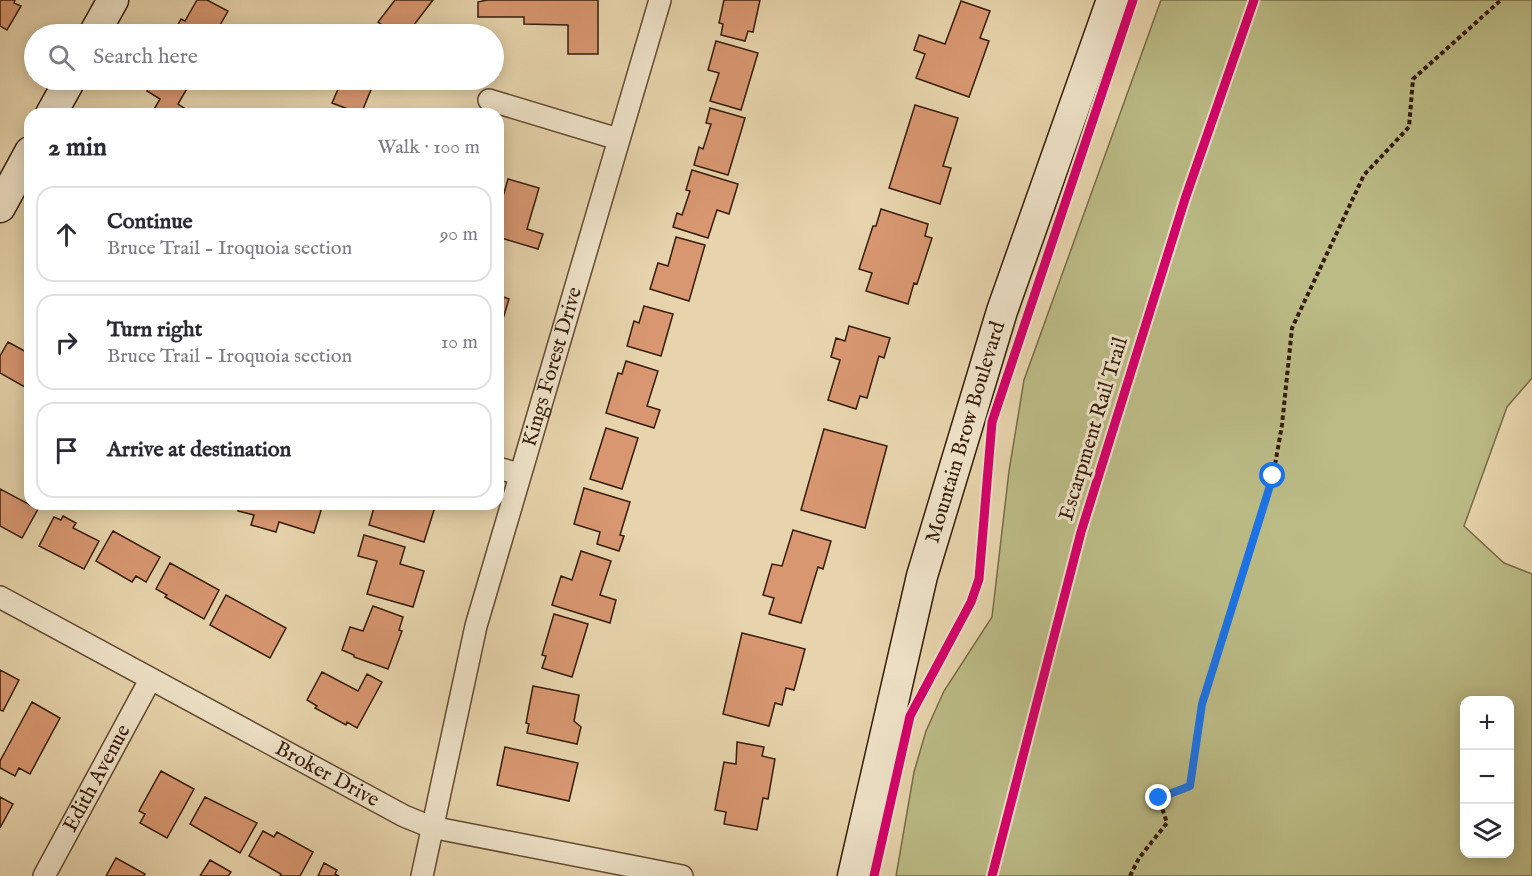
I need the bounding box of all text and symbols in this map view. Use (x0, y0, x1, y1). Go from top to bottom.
search box (24, 24, 504, 90)
icon: search (45, 41, 78, 74)
text: Search here (93, 43, 198, 71)
text: 2 min (48, 131, 107, 164)
text: Walk · 100 m (377, 135, 480, 160)
text: Continue (107, 208, 193, 236)
icon: ahead (50, 218, 83, 251)
text: 90 m (440, 222, 478, 247)
text: Bruce Trail - Iroquoia section (107, 236, 352, 261)
street label: Kings Forest Drive (516, 283, 589, 450)
text: Turn right (107, 316, 202, 344)
street label: Mountain Brow Boulevard (919, 317, 1012, 546)
icon: right (50, 326, 83, 359)
text: 10 m (441, 330, 478, 355)
street label: Escarpment Rail Trail (1053, 334, 1135, 524)
text: Bruce Trail - Iroquoia section (107, 344, 352, 369)
icon: arrive (50, 434, 83, 467)
text: Arrive at destination (107, 436, 291, 464)
route start (1259, 462, 1285, 488)
map controls (1460, 696, 1514, 858)
button: + (1460, 696, 1514, 750)
street label: Edith Avenue (57, 719, 137, 837)
street label: Broker Drive (270, 735, 384, 814)
button: − (1460, 750, 1514, 804)
route end (1145, 784, 1171, 810)
button: layers (1460, 804, 1514, 858)

